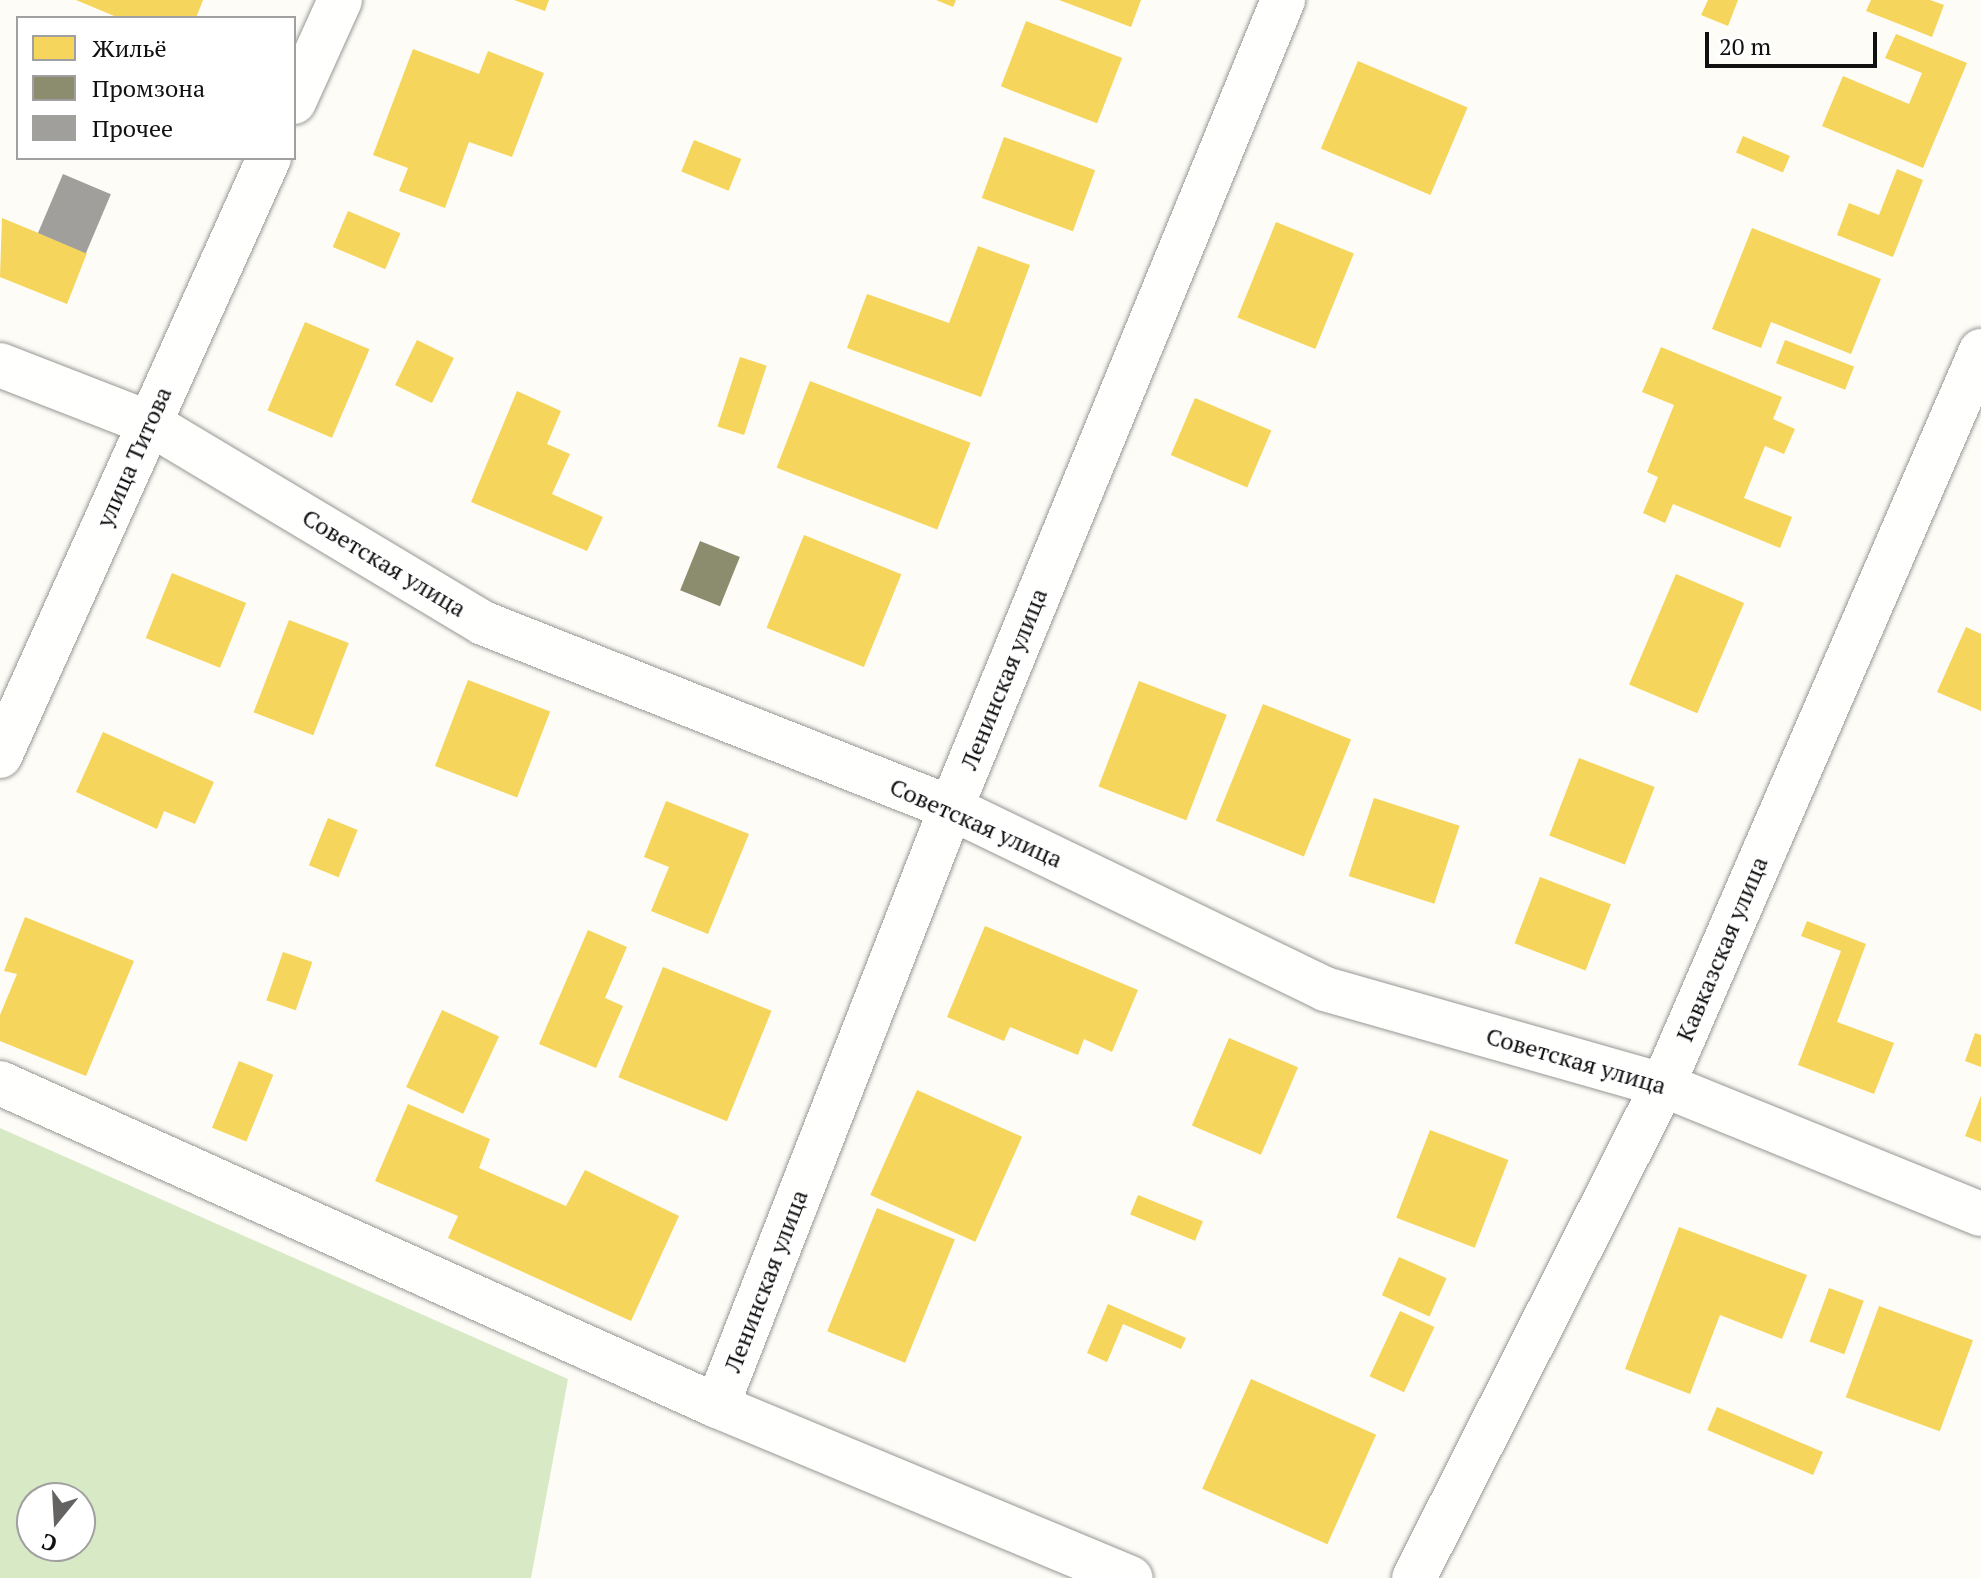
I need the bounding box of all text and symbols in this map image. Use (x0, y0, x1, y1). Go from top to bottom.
legend (16, 16, 296, 160)
scale bar (1709, 16, 1881, 66)
text: 20 m (1719, 30, 1771, 62)
text: Жильё (92, 32, 166, 64)
text: Промзона (92, 72, 205, 104)
text: Прочее (92, 112, 173, 144)
street label: улица Титова (90, 382, 178, 532)
street label: Советская улица (297, 503, 471, 623)
street label: Ленинская улица (955, 584, 1053, 774)
street label: Советская улица (885, 772, 1067, 874)
street label: Кавказская улица (1670, 852, 1774, 1046)
street label: Советская улица (1483, 1022, 1669, 1100)
street label: Ленинская улица (718, 1186, 814, 1376)
north arrow (16, 1482, 96, 1562)
text: С (38, 1527, 60, 1559)

